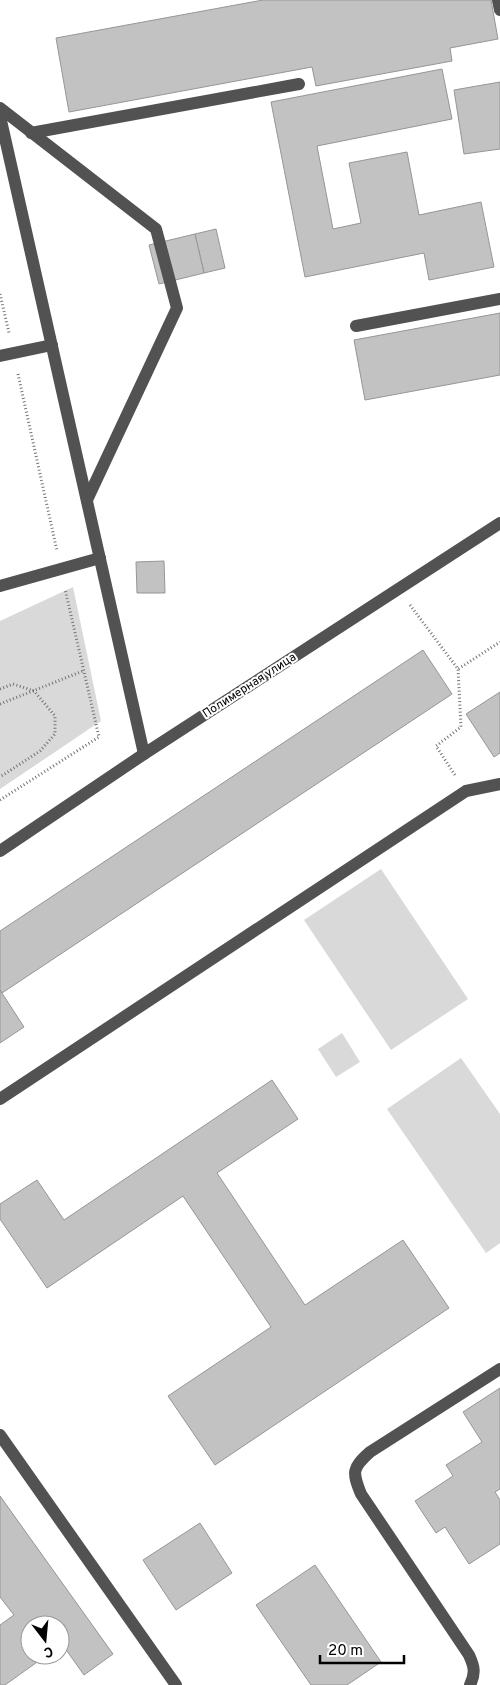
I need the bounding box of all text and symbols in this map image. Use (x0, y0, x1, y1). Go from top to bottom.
street label: Полимерная улица (200, 650, 299, 722)
north arrow (20, 1615, 70, 1665)
scale bar (320, 1632, 404, 1664)
text: С (41, 1642, 55, 1660)
text: 20 m (328, 1642, 363, 1661)

